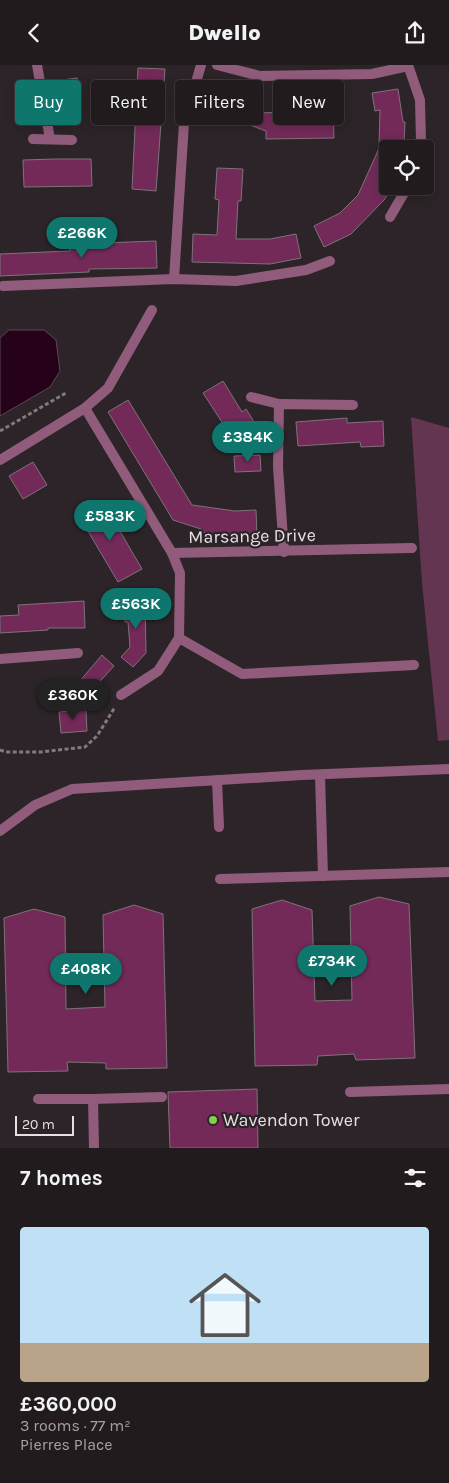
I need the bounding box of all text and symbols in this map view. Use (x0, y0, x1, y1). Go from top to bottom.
icon: back (20, 19, 48, 47)
icon: share (401, 19, 429, 47)
text: Dwello (188, 20, 261, 46)
chip: Buy (15, 80, 81, 125)
chip: Rent (91, 80, 165, 125)
chip: Filters (175, 80, 263, 125)
chip: New (273, 80, 344, 125)
map controls (379, 140, 434, 195)
button: locate (379, 140, 434, 195)
pin: £266K (47, 217, 117, 259)
text: £266K (57, 223, 107, 242)
pin: £384K (213, 421, 283, 463)
text: £384K (223, 427, 273, 446)
pin: £583K (75, 499, 145, 542)
text: £583K (85, 506, 135, 525)
street label: Marsange Drive (188, 524, 316, 548)
pin: £563K (101, 587, 171, 630)
text: £563K (111, 594, 161, 613)
pin: £360K (38, 679, 108, 721)
text: £360K (48, 685, 98, 704)
pin: £734K (297, 945, 367, 987)
text: £734K (308, 951, 356, 970)
pin: £408K (51, 953, 121, 995)
text: £408K (61, 959, 111, 978)
place label: Wavendon Tower (223, 1109, 360, 1131)
scale bar (15, 1113, 74, 1136)
marker: Wavendon Tower (207, 1114, 219, 1126)
text: 20 m (22, 1116, 55, 1133)
icon: filters (401, 1164, 429, 1192)
text: 7 homes (20, 1166, 103, 1190)
icon: home (180, 1260, 270, 1350)
text: £360,000 (20, 1392, 117, 1416)
text: 3 rooms · 77 m² (20, 1416, 131, 1435)
text: Pierres Place (20, 1435, 112, 1454)

